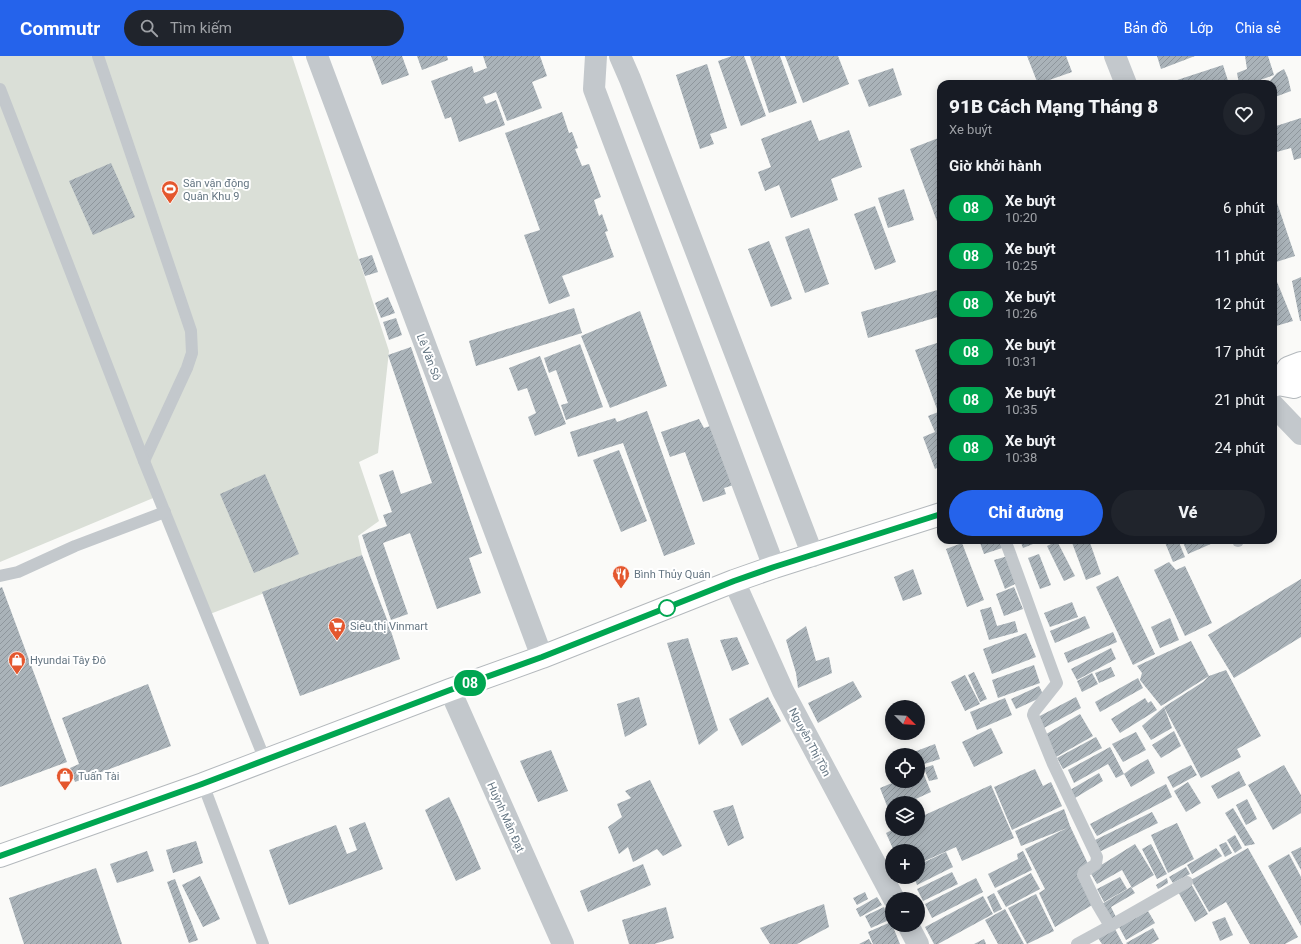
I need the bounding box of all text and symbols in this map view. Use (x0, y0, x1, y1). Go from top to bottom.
search box (124, 10, 404, 46)
text: Commutr (20, 17, 100, 40)
icon: search (138, 17, 160, 39)
text: Tìm kiếm (170, 19, 232, 37)
text: Bản đồ (1124, 20, 1168, 36)
text: Lớp (1190, 20, 1213, 36)
text: Chia sẻ (1235, 20, 1281, 36)
button: heart (1223, 93, 1265, 135)
text: 91B Cách Mạng Tháng 8 (949, 95, 1158, 118)
text: Xe buýt (949, 122, 992, 137)
text: Giờ khởi hành (949, 157, 1042, 175)
place label: Sân vận động Quân Khu 9 (183, 177, 249, 203)
sports icon: Sân vận động Quân Khu 9 (160, 179, 180, 204)
text: Xe buýt (1005, 192, 1056, 210)
text: 6 phút (1223, 199, 1265, 217)
text: 08 (963, 200, 979, 216)
text: 10:20 (1005, 210, 1037, 225)
text: Xe buýt (1005, 240, 1056, 258)
text: 11 phút (1215, 247, 1265, 265)
text: 08 (963, 248, 979, 264)
text: 10:25 (1005, 258, 1037, 273)
text: Xe buýt (1005, 288, 1056, 306)
text: 12 phút (1215, 295, 1265, 313)
text: 08 (963, 296, 979, 312)
text: 10:26 (1005, 306, 1037, 321)
street label: Lê Văn Sô (414, 332, 443, 382)
text: Xe buýt (1005, 336, 1056, 354)
text: 17 phút (1215, 343, 1265, 361)
text: 08 (963, 344, 979, 360)
text: 10:31 (1005, 354, 1037, 369)
text: Xe buýt (1005, 384, 1056, 402)
text: 21 phút (1215, 391, 1265, 409)
text: 08 (963, 392, 979, 408)
text: 10:35 (1005, 402, 1037, 417)
text: Xe buýt (1005, 432, 1056, 450)
text: 24 phút (1215, 439, 1265, 457)
text: 08 (963, 440, 979, 456)
text: 10:38 (1005, 450, 1037, 465)
button: Chỉ đường (949, 490, 1103, 536)
button: Vé (1111, 490, 1265, 536)
restaurant icon: Bình Thủy Quán (611, 564, 631, 589)
place label: Bình Thủy Quán (634, 568, 711, 581)
unlabelled marker (658, 599, 676, 617)
supermarket icon: Siêu thị Vinmart (327, 616, 347, 641)
place label: Siêu thị Vinmart (350, 620, 428, 633)
shop icon: Hyundai Tây Đô (7, 650, 27, 675)
place label: Hyundai Tây Đô (30, 654, 106, 667)
line badge: 08 (452, 670, 488, 696)
text: 08 (462, 675, 478, 691)
north arrow (885, 700, 925, 740)
map controls (885, 700, 925, 932)
street label: Nguyễn Thị Tồn (786, 706, 833, 779)
button: locate (885, 748, 925, 788)
shop icon: Tuấn Tài (55, 766, 75, 791)
place label: Tuấn Tài (78, 770, 119, 783)
street label: Huỳnh Mẫn Đạt (484, 780, 527, 855)
button: layers (885, 796, 925, 836)
button: + (885, 844, 925, 884)
button: − (885, 892, 925, 932)

